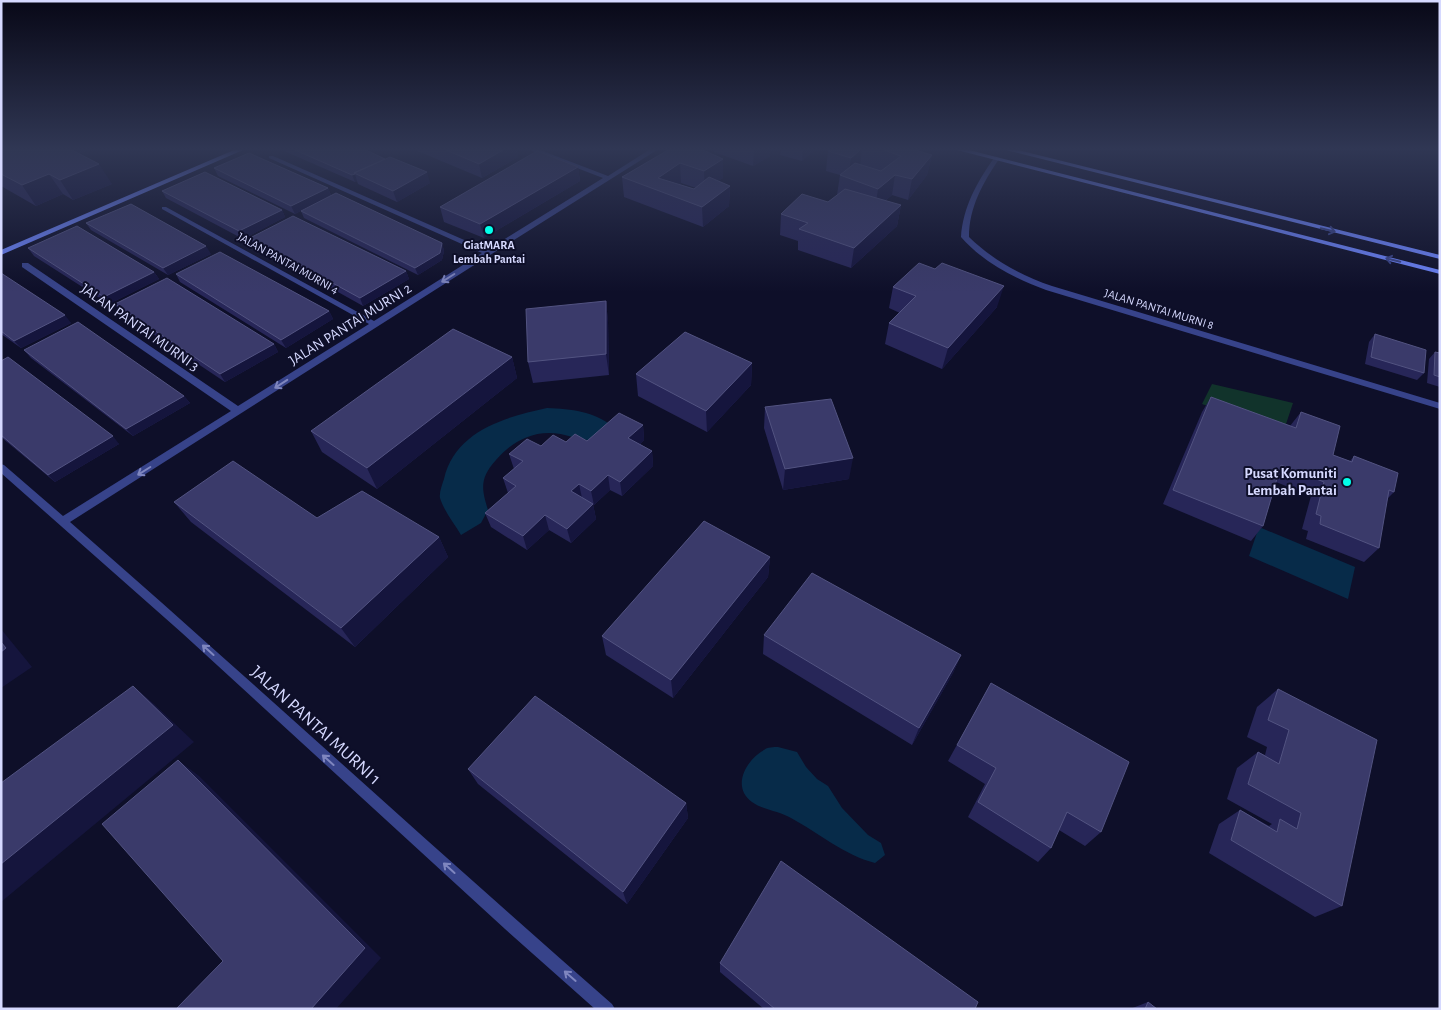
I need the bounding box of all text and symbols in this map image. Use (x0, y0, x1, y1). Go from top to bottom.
marker: GiatMARA Lembah Pantai (483, 224, 495, 236)
one-way arrow (1320, 226, 1336, 235)
street label: JALAN PANTAI MURNI 4 (235, 230, 341, 296)
place label: GiatMARA Lembah Pantai (453, 239, 525, 265)
one-way arrow (1385, 255, 1401, 264)
one-way arrow (441, 273, 455, 283)
street label: JALAN PANTAI MURNI 2 (286, 280, 414, 368)
street label: JALAN PANTAI MURNI 3 (78, 281, 202, 374)
street label: JALAN PANTAI MURNI 8 (1103, 287, 1215, 331)
one-way arrow (274, 378, 288, 389)
one-way arrow (137, 466, 151, 476)
place label: Pusat Komuniti Lembah Pantai (1244, 466, 1337, 498)
marker: Pusat Komuniti Lembah Pantai (1341, 476, 1353, 488)
one-way arrow (202, 644, 215, 656)
street label: JALAN PANTAI MURNI 1 (247, 663, 384, 789)
one-way arrow (322, 754, 335, 765)
one-way arrow (442, 863, 455, 874)
one-way arrow (564, 971, 577, 982)

